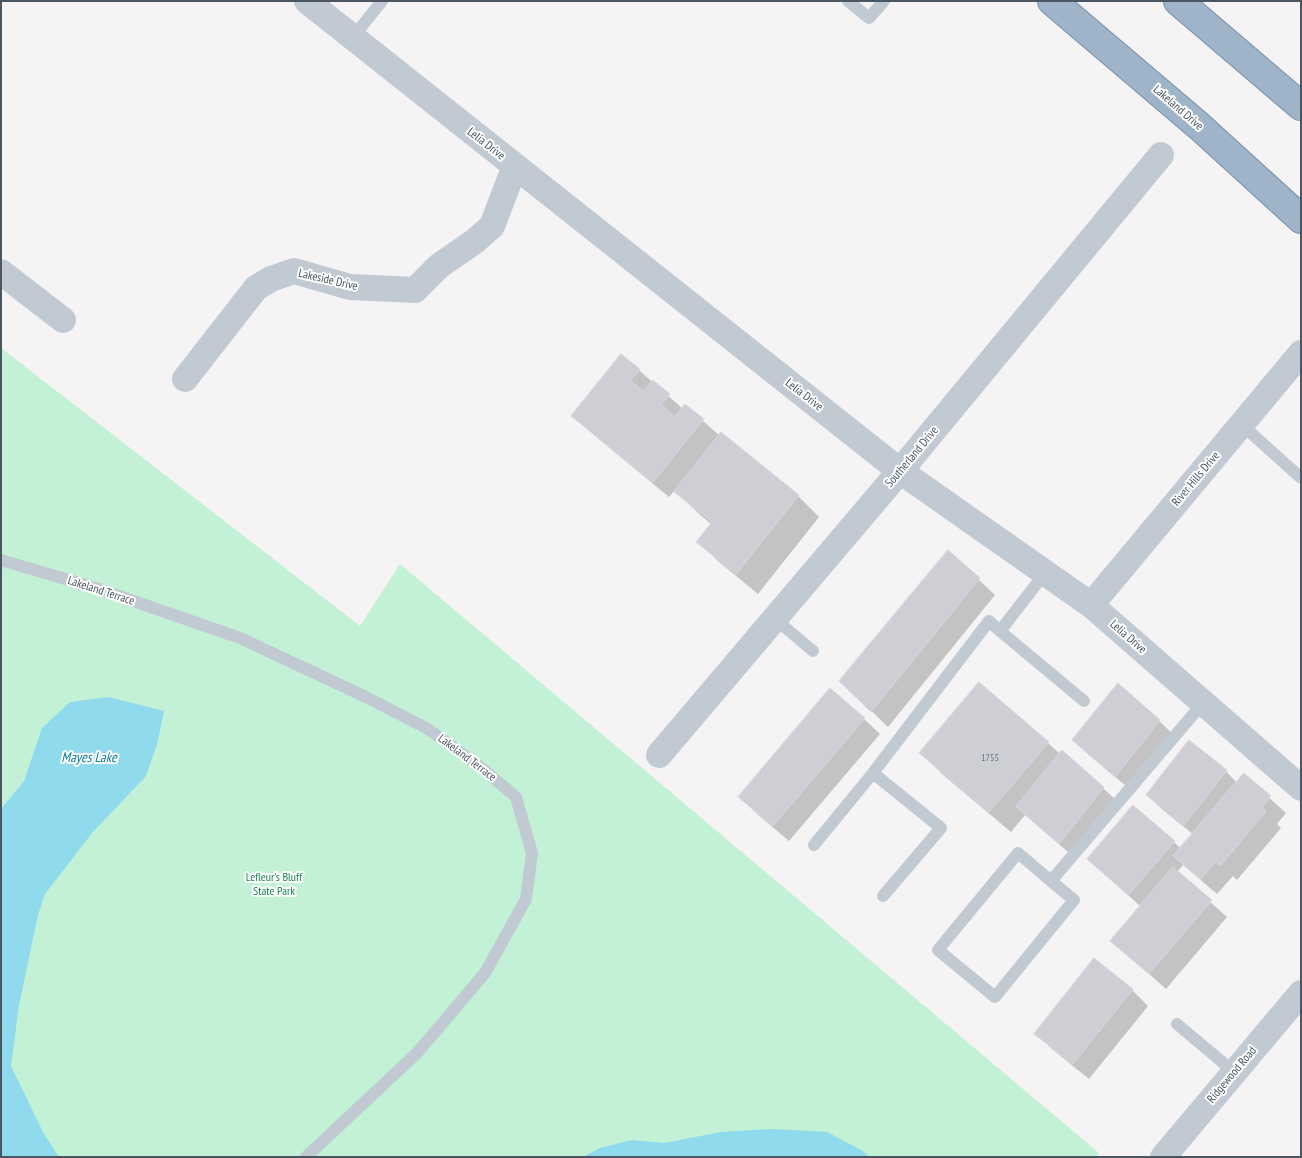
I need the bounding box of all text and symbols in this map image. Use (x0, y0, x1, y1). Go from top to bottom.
street label: Lakeland Drive (1150, 82, 1206, 134)
street label: Lelia Drive (464, 125, 508, 163)
street label: Lakeside Drive (297, 266, 359, 294)
street label: Lelia Drive (782, 376, 826, 414)
street label: Southerland Drive (882, 424, 942, 490)
street label: River Hills Drive (1169, 449, 1223, 509)
street label: Lakeland Terrace (66, 573, 136, 609)
street label: Lelia Drive (1107, 617, 1149, 657)
street label: Lakeland Terrace (435, 731, 499, 785)
water label: Mayes Lake (61, 750, 117, 766)
house number: 1755 (981, 752, 999, 764)
park label: Lefleur's Bluff State Park (246, 871, 302, 899)
street label: Ridgewood Road (1204, 1044, 1260, 1106)

